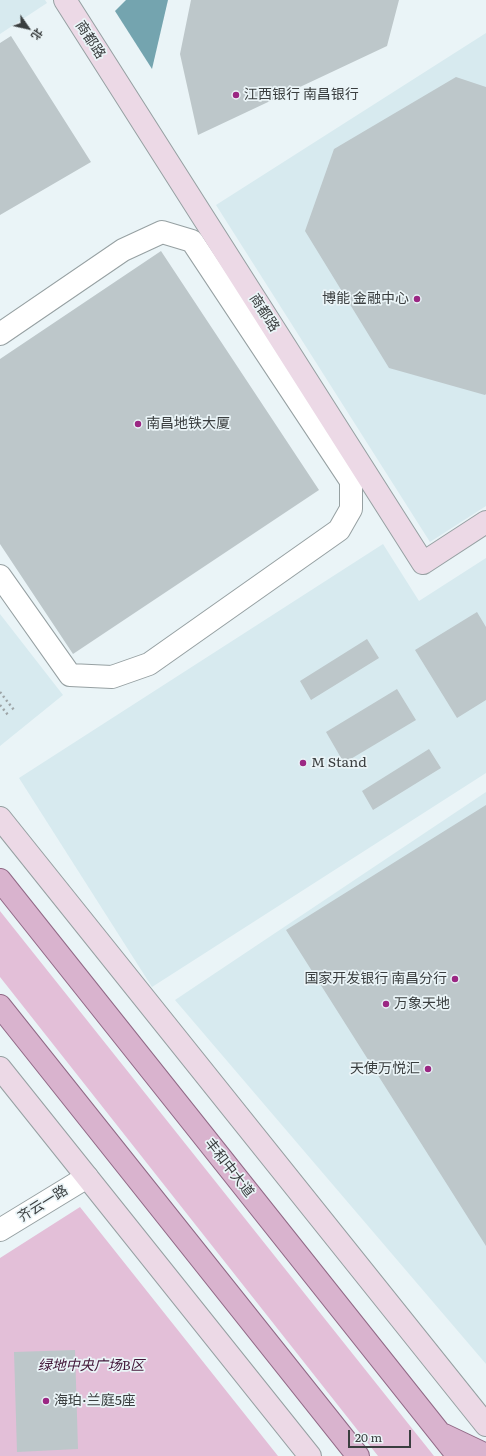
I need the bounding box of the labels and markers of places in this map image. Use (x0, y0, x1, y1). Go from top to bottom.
place label: 江西银行 南昌银行 (244, 87, 359, 103)
marker: 江西银行 南昌银行 (231, 90, 241, 100)
place label: 博能 金融中心 (322, 291, 409, 307)
marker: 博能 金融中心 (412, 294, 422, 304)
place label: 南昌地铁大厦 (146, 416, 230, 432)
marker: 南昌地铁大厦 (133, 419, 143, 429)
place label: M Stand (311, 755, 367, 771)
marker: M Stand (298, 758, 308, 768)
place label: 国家开发银行 南昌分行 (304, 971, 447, 987)
marker: 国家开发银行 南昌分行 (450, 974, 460, 984)
place label: 万象天地 (394, 996, 450, 1012)
marker: 万象天地 (381, 999, 391, 1009)
place label: 天使万悦汇 (350, 1061, 420, 1077)
marker: 天使万悦汇 (423, 1064, 433, 1074)
place label: 海珀·兰庭5座 (54, 1393, 136, 1409)
marker: 海珀·兰庭5座 (41, 1396, 51, 1406)

